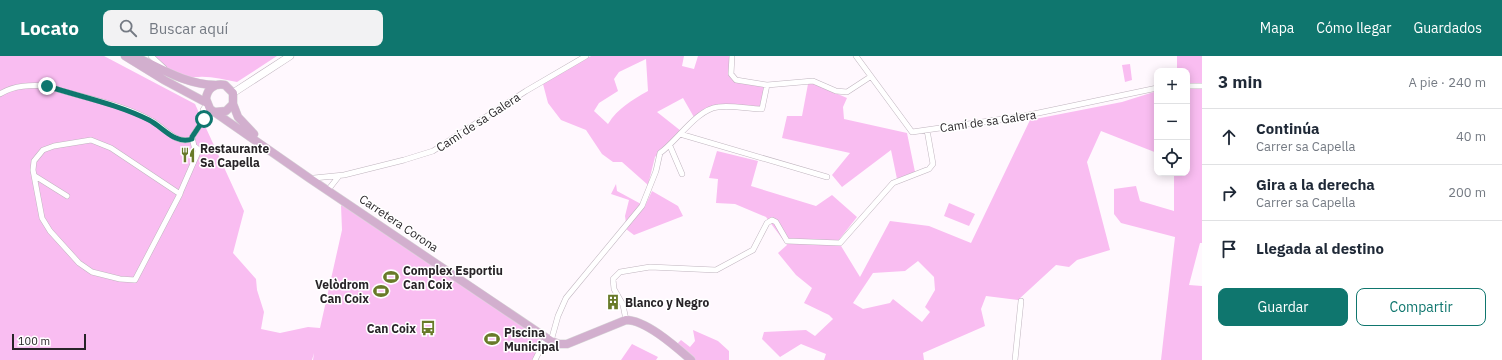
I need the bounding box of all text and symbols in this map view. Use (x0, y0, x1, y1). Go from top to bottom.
search box (103, 10, 383, 46)
text: Locato (20, 16, 79, 40)
icon: search (117, 17, 139, 39)
text: Buscar aquí (149, 19, 228, 38)
text: Mapa (1260, 19, 1294, 37)
text: Cómo llegar (1316, 19, 1391, 37)
text: Guardados (1413, 19, 1482, 37)
map controls (1154, 68, 1190, 176)
button: + (1154, 68, 1190, 104)
text: 3 min (1218, 71, 1262, 93)
text: A pie · 240 m (1408, 74, 1486, 91)
route end (38, 77, 56, 95)
street label: Camí de sa Galera (433, 89, 523, 155)
button: − (1154, 104, 1190, 140)
street label: Camí de sa Galera (939, 107, 1038, 135)
route start (195, 110, 213, 128)
text: Continúa (1256, 119, 1320, 138)
icon: ahead (1218, 126, 1240, 148)
text: 40 m (1456, 128, 1486, 145)
text: Carrer sa Capella (1256, 138, 1355, 155)
button: locate (1154, 140, 1190, 176)
place label: Restaurante Sa Capella (200, 141, 269, 170)
restaurant icon: Restaurante Sa Capella (179, 146, 197, 164)
text: Gira a la derecha (1256, 175, 1375, 194)
icon: right (1218, 182, 1240, 204)
text: 200 m (1448, 184, 1486, 201)
street label: Carretera Corona (357, 191, 442, 255)
text: Carrer sa Capella (1256, 194, 1355, 211)
icon: arrive (1218, 238, 1240, 260)
text: Llegada al destino (1256, 239, 1384, 258)
place label: Complex Esportiu Can Coix (403, 263, 503, 292)
sports icon: Complex Esportiu Can Coix (382, 268, 400, 286)
place label: Velòdrom Can Coix (315, 277, 369, 306)
sports icon: Velòdrom Can Coix (372, 282, 390, 300)
button: Guardar (1218, 288, 1348, 326)
button: Compartir (1356, 288, 1486, 326)
building icon: Blanco y Negro (604, 293, 622, 311)
place label: Blanco y Negro (625, 295, 709, 310)
bus stop icon: Can Coix (419, 319, 437, 337)
place label: Can Coix (367, 321, 416, 336)
place label: Piscina Municipal (504, 325, 559, 354)
sports icon: Piscina Municipal (483, 330, 501, 348)
scale bar (12, 332, 86, 351)
text: 100 m (18, 334, 50, 348)

